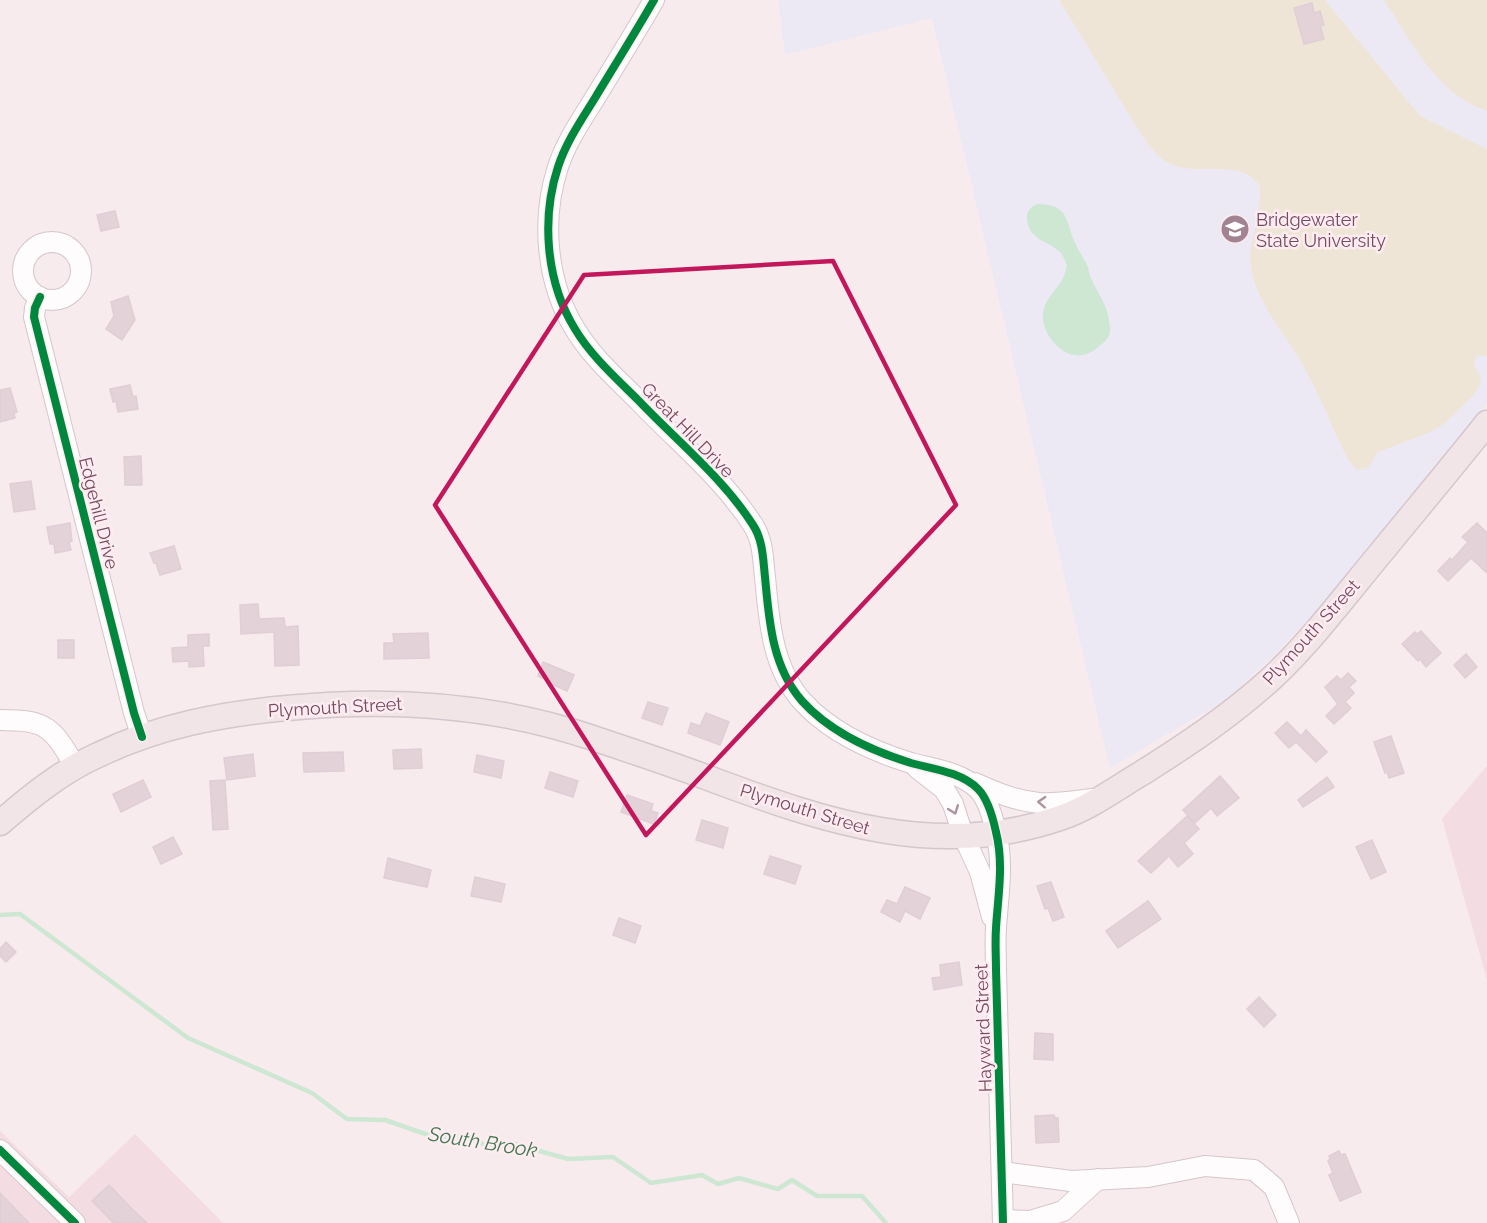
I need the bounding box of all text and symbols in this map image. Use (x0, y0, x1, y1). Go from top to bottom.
place label: Bridgewater State University (1256, 209, 1386, 251)
school or university icon: Bridgewater State University (1219, 213, 1251, 245)
street label: Great Hill Drive (637, 378, 739, 482)
street label: Edgehill Drive (75, 455, 123, 572)
street label: Plymouth Street (1258, 575, 1364, 689)
street label: Plymouth Street (267, 693, 403, 721)
street label: Plymouth Street (738, 779, 872, 839)
one-way arrow (1038, 796, 1047, 809)
one-way arrow (947, 805, 960, 815)
street label: Hayward Street (970, 963, 996, 1093)
water label: South Brook (426, 1121, 540, 1163)

